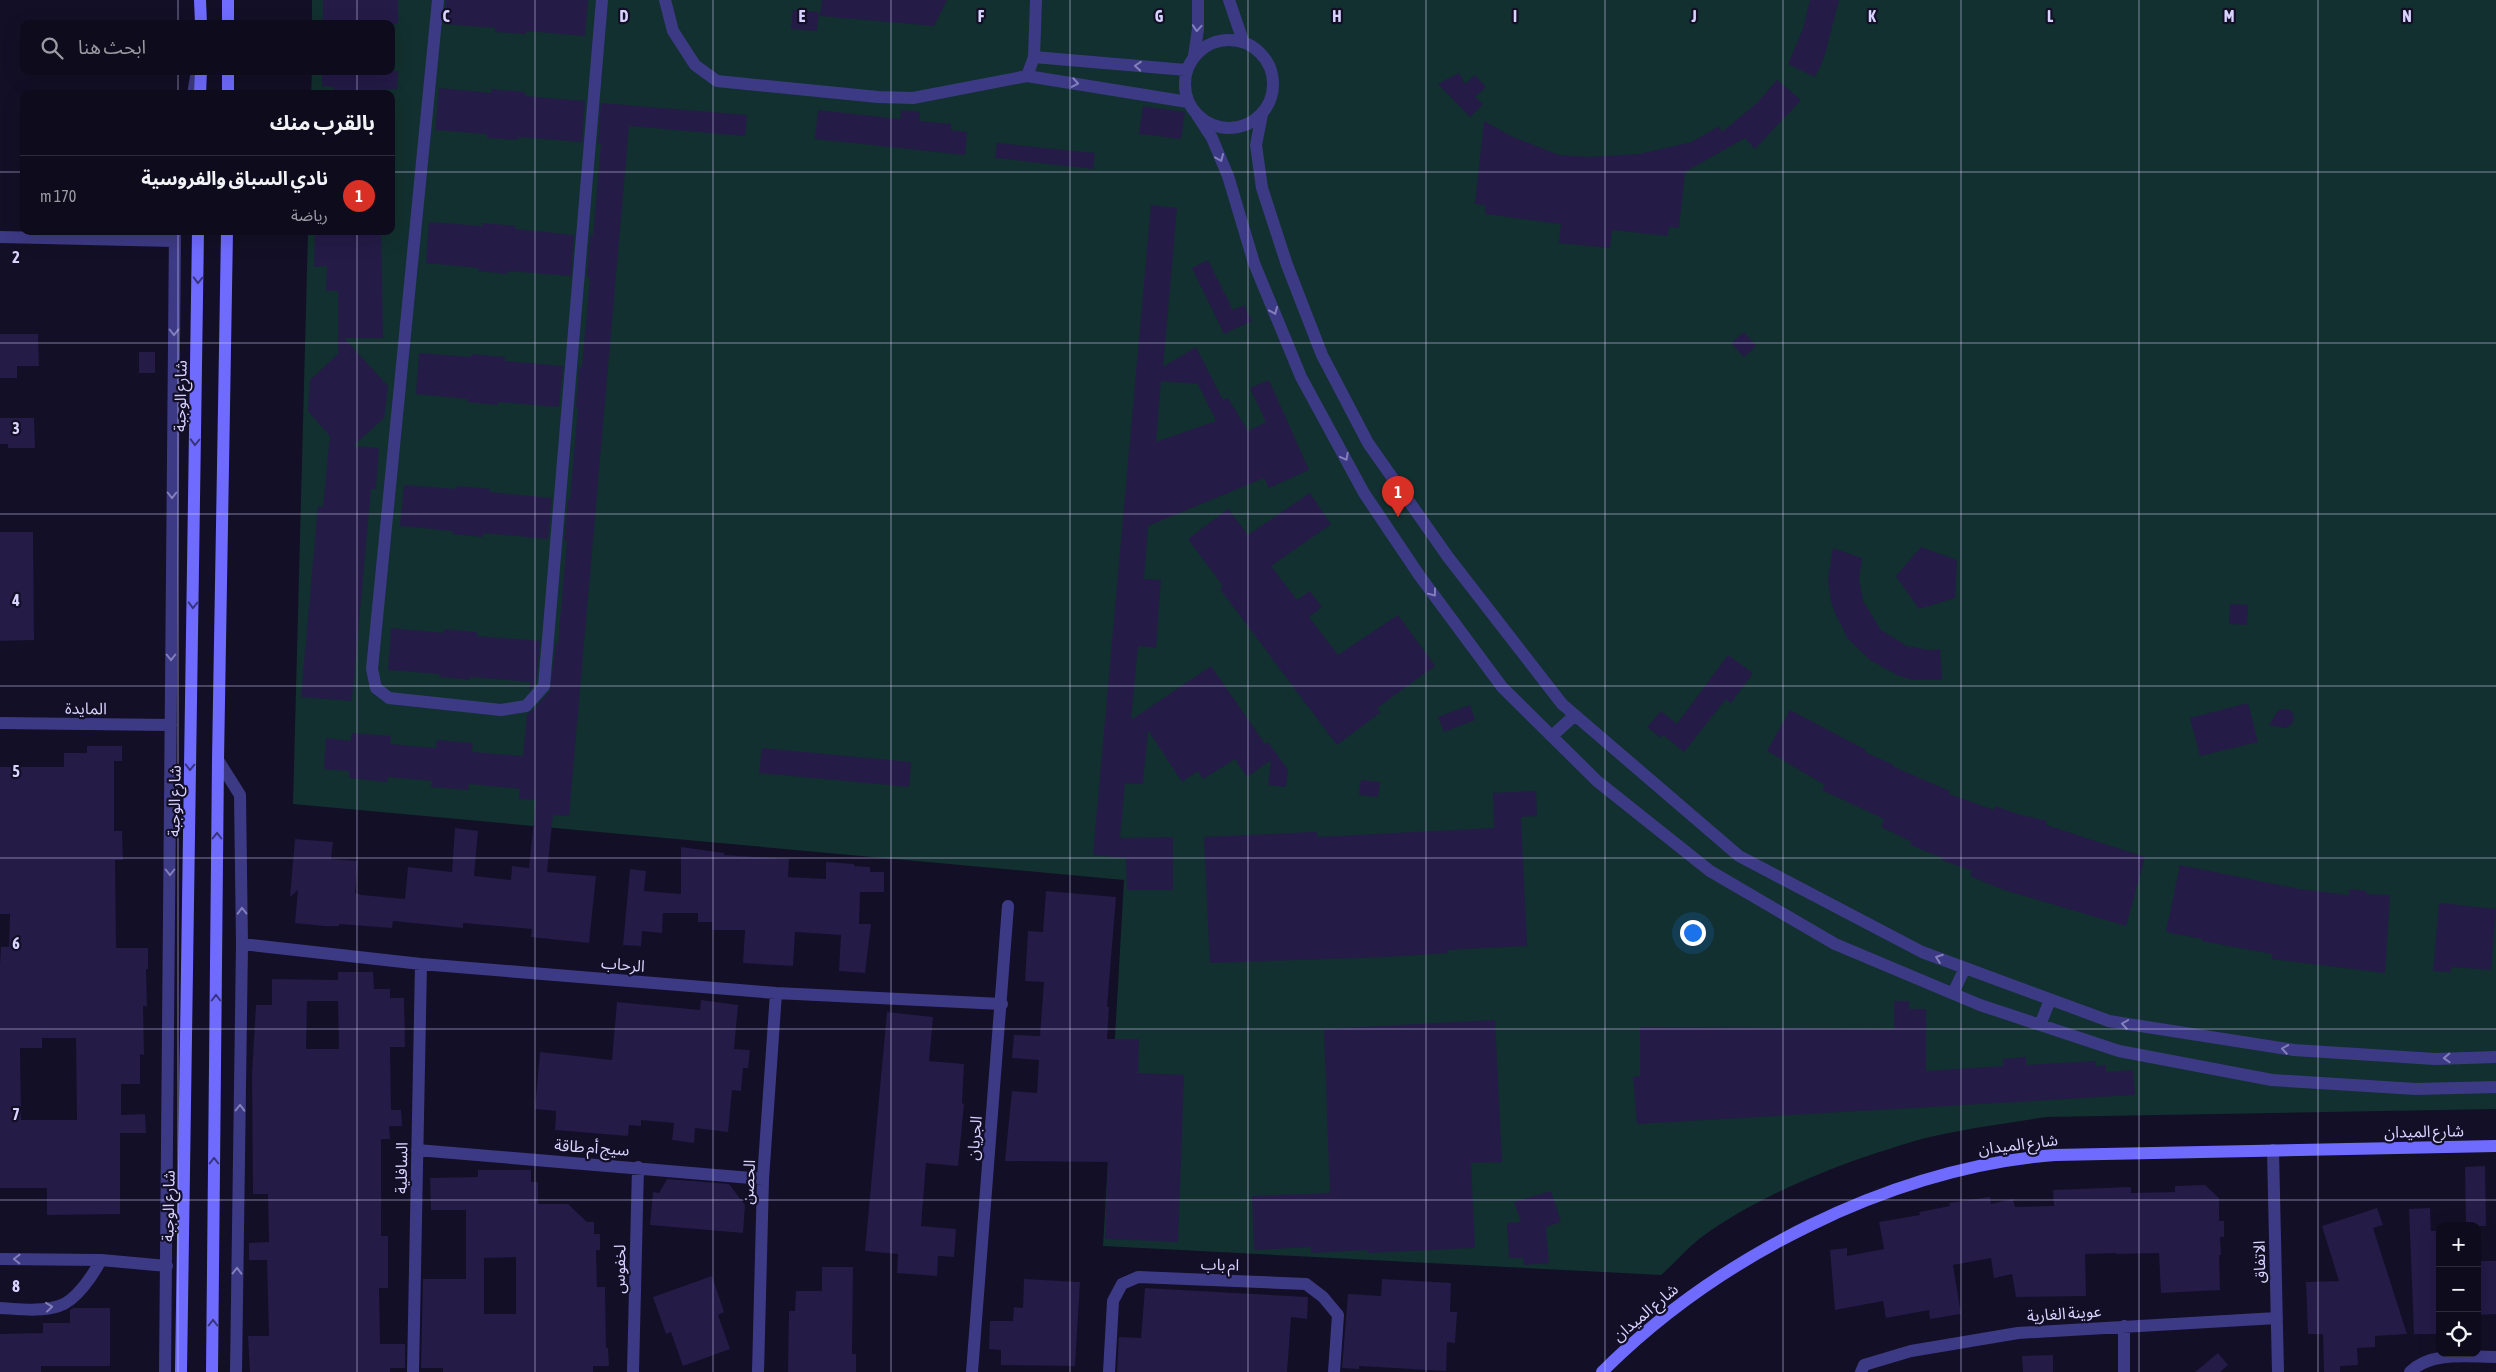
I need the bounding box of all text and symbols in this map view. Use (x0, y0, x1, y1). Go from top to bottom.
text: C (442, 7, 450, 25)
text: D (620, 7, 629, 25)
text: E (799, 7, 806, 25)
text: F (978, 7, 985, 25)
text: G (1155, 7, 1164, 25)
text: H (1332, 7, 1342, 25)
text: I (1513, 7, 1517, 25)
text: J (1690, 7, 1697, 25)
text: K (1868, 7, 1876, 25)
text: L (2047, 7, 2054, 25)
text: M (2224, 7, 2234, 25)
text: N (2402, 7, 2412, 25)
search box (20, 20, 395, 75)
one-way arrow (1192, 24, 1203, 32)
icon: search (38, 34, 66, 62)
text: ابحث هنا (78, 36, 146, 58)
one-way arrow (1133, 61, 1141, 72)
one-way arrow (1071, 78, 1079, 88)
text: بالقرب منك (270, 110, 375, 134)
one-way arrow (1214, 153, 1224, 162)
text: نادي السباق والفروسية (141, 167, 328, 189)
text: 170 m (40, 187, 76, 205)
text: 1 (355, 187, 363, 205)
text: رياضة (291, 206, 328, 224)
text: 2 (12, 248, 20, 266)
one-way arrow (192, 276, 203, 284)
one-way arrow (1268, 306, 1278, 315)
one-way arrow (169, 329, 179, 337)
street label: شارع الوجبة (170, 360, 194, 432)
text: 3 (12, 419, 20, 437)
one-way arrow (190, 439, 200, 447)
one-way arrow (1338, 452, 1348, 461)
pin: 1 (1382, 476, 1414, 517)
one-way arrow (167, 491, 178, 499)
one-way arrow (1427, 588, 1436, 597)
text: 4 (11, 591, 20, 609)
one-way arrow (188, 602, 198, 609)
one-way arrow (166, 654, 176, 662)
street label: المايدة (65, 699, 107, 717)
text: 5 (12, 762, 20, 780)
one-way arrow (185, 764, 195, 772)
street label: شارع الوجبة (164, 765, 188, 837)
one-way arrow (212, 832, 222, 840)
one-way arrow (164, 869, 175, 877)
one-way arrow (237, 907, 247, 914)
your location (1680, 920, 1706, 946)
text: 6 (12, 934, 20, 952)
street label: الرحاب (600, 953, 646, 976)
one-way arrow (1935, 954, 1943, 964)
one-way arrow (211, 994, 221, 1002)
one-way arrow (2120, 1019, 2129, 1029)
one-way arrow (2281, 1044, 2289, 1055)
one-way arrow (2443, 1053, 2451, 1063)
one-way arrow (235, 1104, 245, 1112)
text: 7 (12, 1105, 20, 1123)
street label: الجريان (963, 1115, 986, 1161)
street label: شارع الميدان (2384, 1121, 2464, 1145)
street label: شارع الميدان (1977, 1130, 2059, 1162)
street label: سيج أم طاقة (554, 1135, 630, 1163)
street label: السافلية (392, 1142, 411, 1194)
one-way arrow (209, 1157, 219, 1164)
street label: الحصن (738, 1159, 759, 1205)
street label: شارع الوجبة (158, 1170, 182, 1242)
map controls (2436, 1222, 2481, 1357)
button: + (2436, 1222, 2481, 1267)
street label: الاتفاق (2250, 1240, 2269, 1284)
street label: لخفوس (610, 1244, 629, 1294)
one-way arrow (13, 1254, 20, 1264)
street label: ام باب (1200, 1254, 1240, 1278)
one-way arrow (232, 1267, 242, 1274)
button: − (2436, 1267, 2481, 1312)
text: 8 (12, 1277, 20, 1295)
street label: شارع الميدان (1609, 1279, 1684, 1348)
street label: عوينة الغارية (2026, 1301, 2102, 1326)
one-way arrow (45, 1302, 53, 1313)
button: locate (2436, 1312, 2481, 1357)
one-way arrow (208, 1319, 218, 1327)

